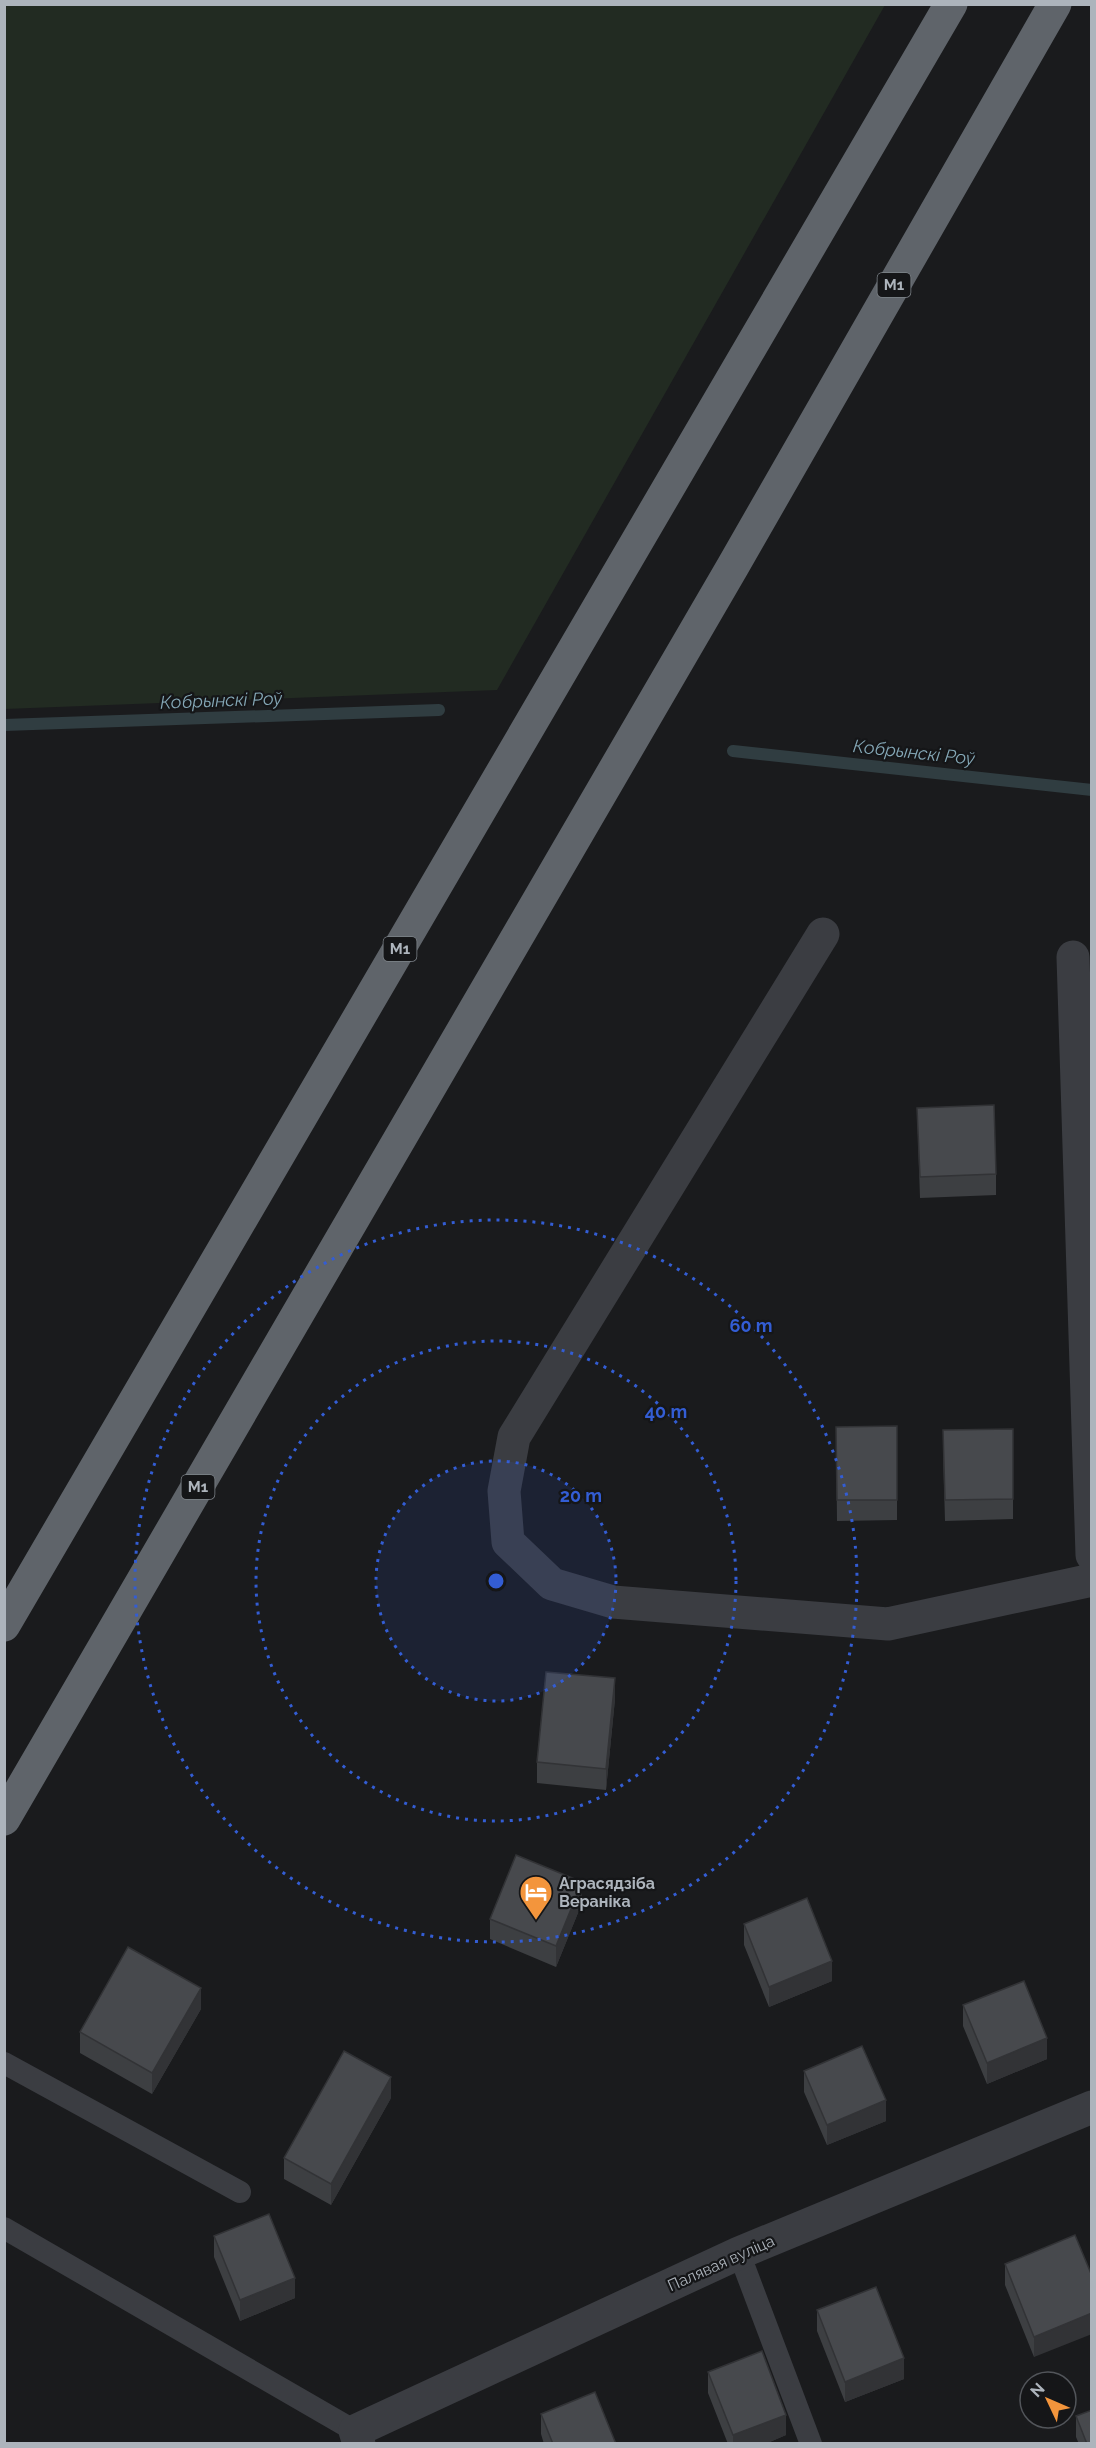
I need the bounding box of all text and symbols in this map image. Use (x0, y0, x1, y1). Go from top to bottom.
road number: М1 (878, 273, 910, 297)
water label: Кобрынскі Роў (160, 687, 284, 713)
water label: Кобрынскі Роў (852, 735, 977, 769)
road number: М1 (384, 937, 416, 961)
text: 60 m (729, 1315, 773, 1336)
text: 40 m (645, 1401, 687, 1422)
road number: М1 (182, 1475, 214, 1499)
text: 20 m (560, 1485, 602, 1506)
centre of rings (486, 1571, 506, 1591)
hotel icon: Аграсядзіба Вераніка (518, 1874, 554, 1921)
place label: Аграсядзіба Вераніка (559, 1874, 655, 1911)
street label: Палявая вуліца (665, 2231, 777, 2295)
north arrow (1018, 2370, 1078, 2430)
text: N (1026, 2379, 1049, 2401)

